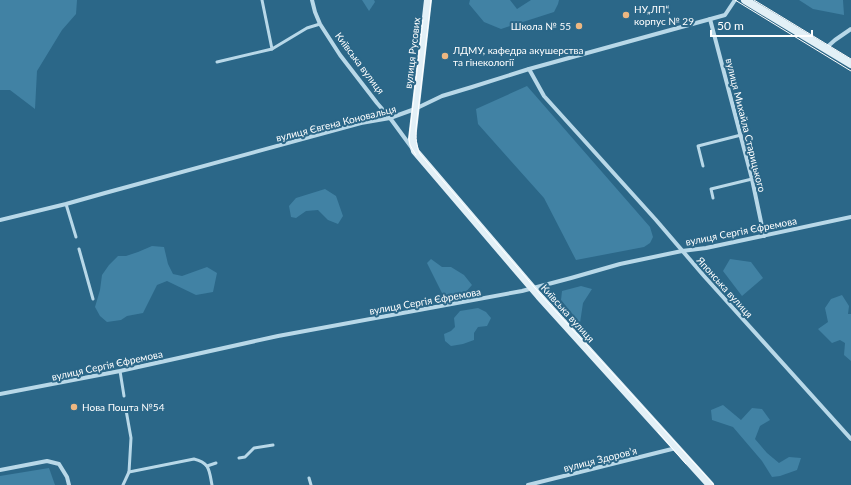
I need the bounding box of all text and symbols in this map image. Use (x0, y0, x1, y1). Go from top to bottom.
place label: НУ„ЛП“, корпус № 29 (634, 3, 694, 27)
marker: НУ„ЛП“, корпус № 29 (621, 10, 631, 20)
scale bar (711, 12, 812, 38)
street label: вулиця Русових (402, 17, 422, 89)
text: 50 m (717, 18, 744, 33)
place label: Школа № 55 (511, 20, 571, 32)
marker: Школа № 55 (574, 21, 584, 31)
street label: Київська вулиця (333, 30, 387, 96)
place label: ЛДМУ, кафедра акушерства та гінекології (452, 44, 584, 68)
marker: ЛДМУ, кафедра акушерства та гінекології (440, 51, 450, 61)
street label: вулиця Михайла Старицького (724, 57, 769, 194)
street label: вулиця Євгена Коновальця (275, 102, 397, 144)
street label: вулиця Сергія Єфремова (684, 214, 798, 248)
street label: Японська вулиця (694, 253, 756, 320)
street label: Київська вулиця (539, 281, 597, 345)
street label: вулиця Сергія Єфремова (368, 285, 482, 317)
street label: вулиця Сергія Єфремова (50, 347, 164, 383)
place label: Нова Пошта №54 (82, 401, 165, 413)
marker: Нова Пошта №54 (69, 402, 79, 412)
street label: вулиця Здоровʼя (562, 444, 638, 474)

